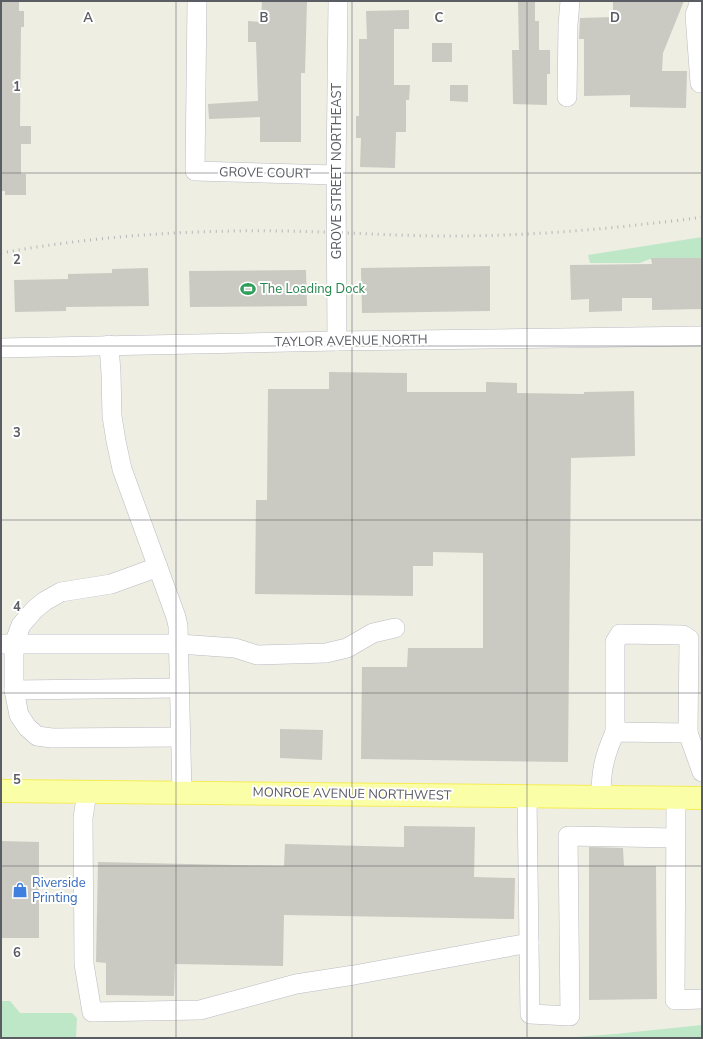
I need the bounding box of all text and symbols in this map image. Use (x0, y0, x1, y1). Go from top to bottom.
text: A (83, 9, 93, 27)
text: B (260, 9, 269, 27)
text: C (435, 9, 444, 27)
text: D (610, 9, 620, 27)
text: 1 (13, 78, 21, 96)
street label: GROVE STREET NORTHEAST (328, 83, 346, 259)
street label: GROVE COURT (219, 163, 311, 183)
text: 2 (13, 251, 21, 269)
sports icon: The Loading Dock (239, 280, 257, 298)
place label: The Loading Dock (260, 280, 365, 298)
street label: TAYLOR AVENUE NORTH (274, 331, 428, 351)
text: 3 (13, 424, 21, 442)
text: 4 (13, 598, 21, 616)
text: 5 (13, 771, 21, 789)
street label: MONROE AVENUE NORTHWEST (253, 783, 452, 805)
place label: Riverside Printing (32, 874, 86, 907)
shop icon: Riverside Printing (11, 881, 29, 899)
text: 6 (13, 944, 21, 962)

